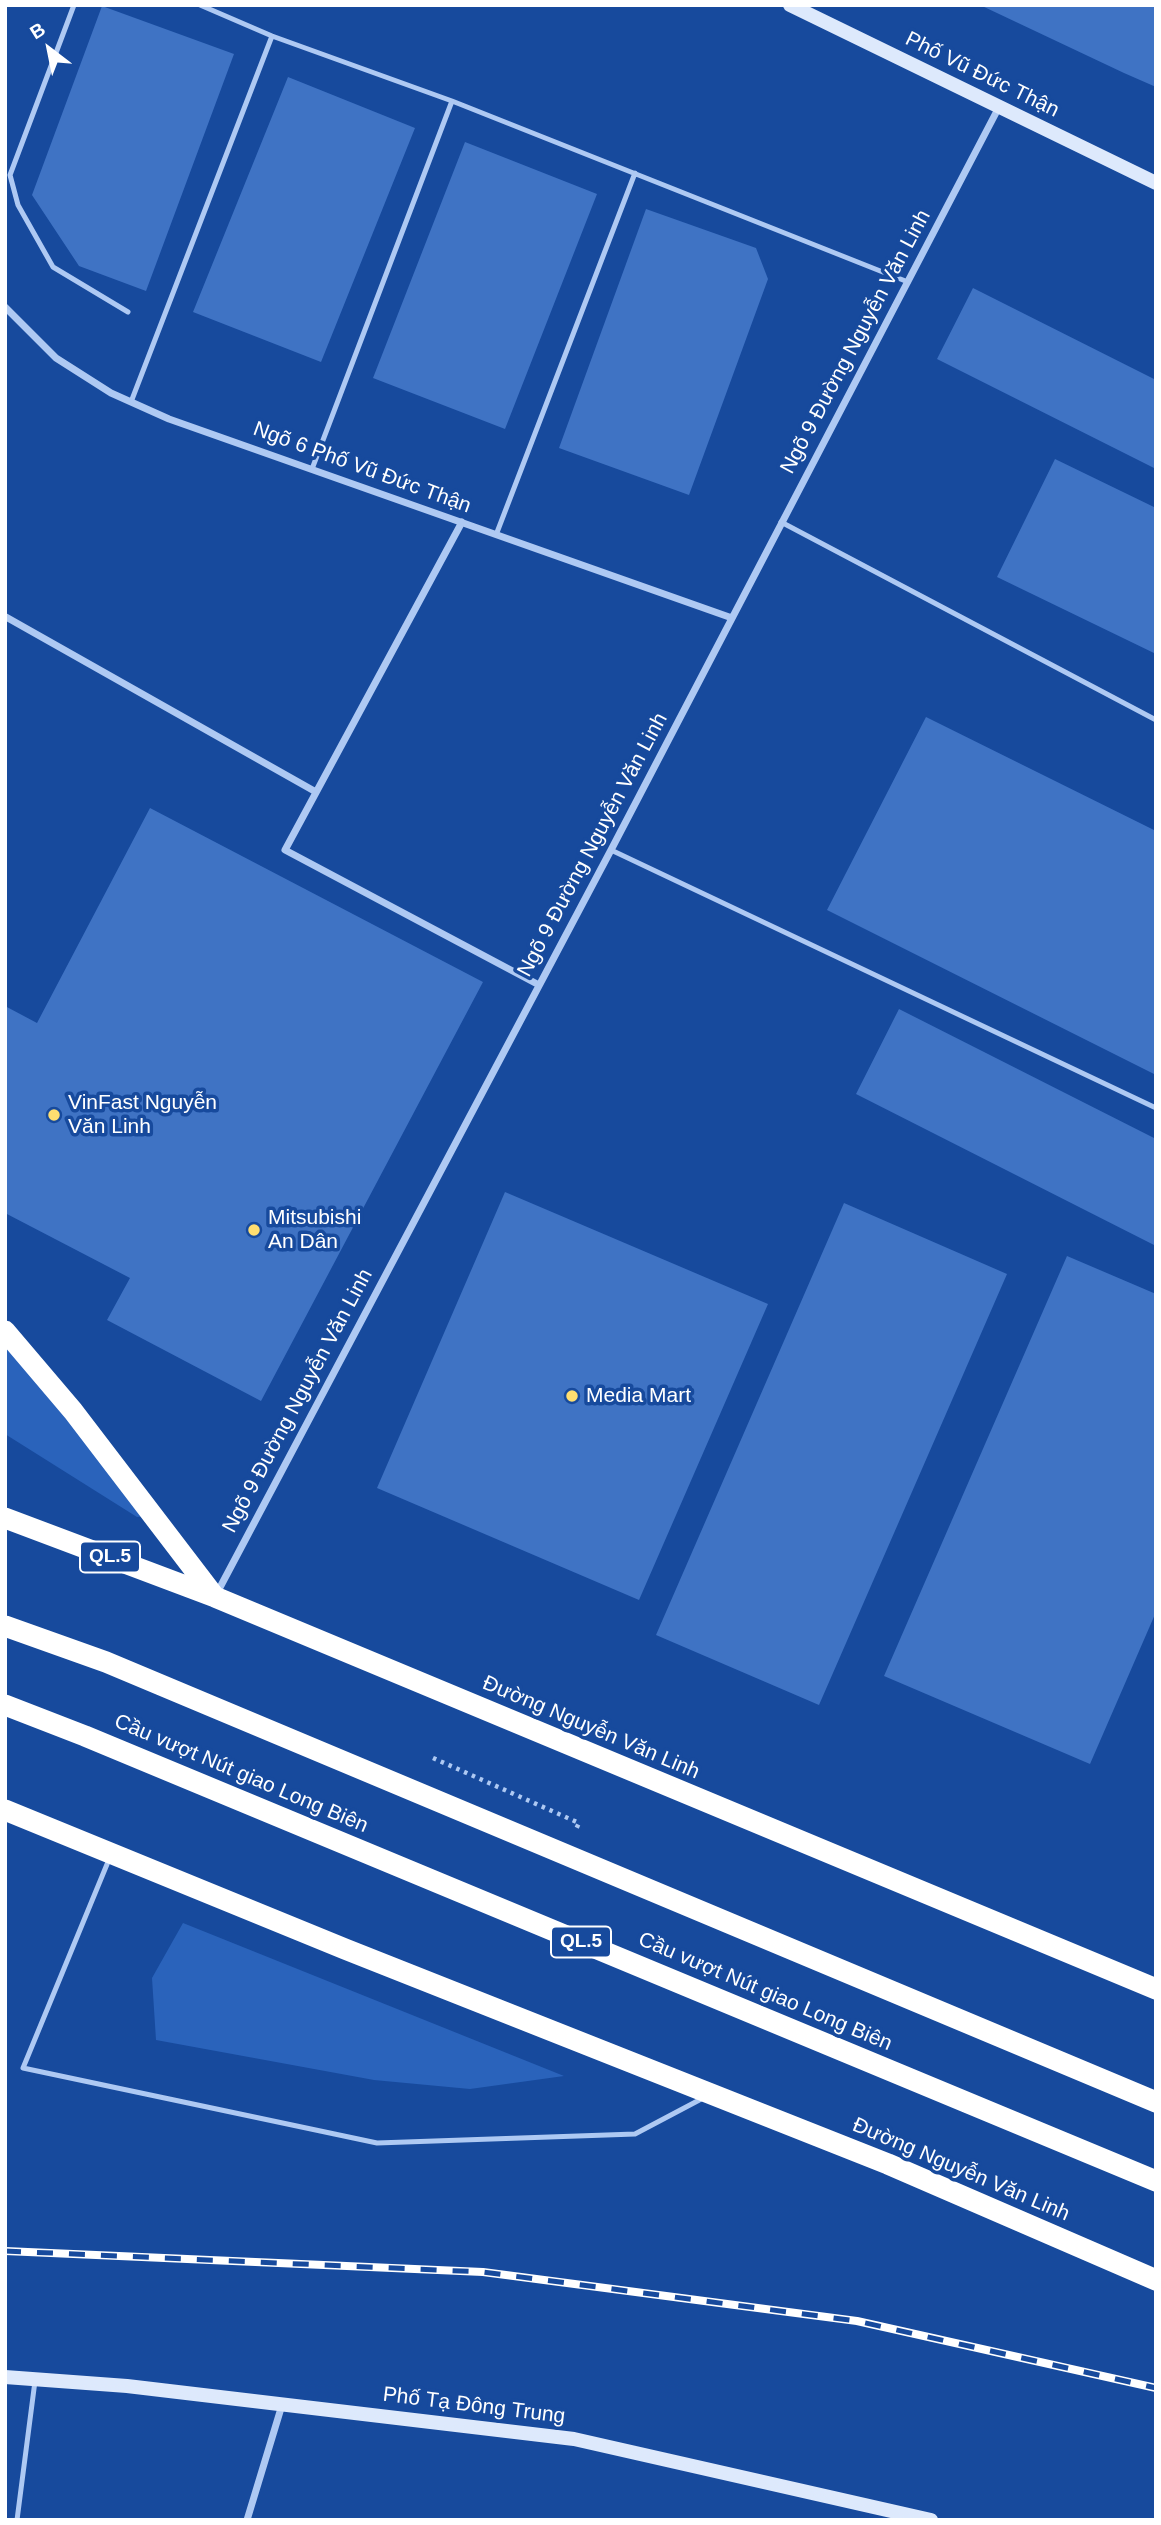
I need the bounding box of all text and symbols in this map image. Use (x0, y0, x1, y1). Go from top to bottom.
north arrow (14, 14, 84, 84)
text: B (26, 18, 49, 43)
street label: Phố Vũ Đức Thận (901, 27, 1063, 123)
street label: Ngõ 9 Đường Nguyễn Văn Linh (776, 206, 936, 478)
street label: Ngõ 6 Phố Vũ Đức Thận (250, 417, 474, 519)
street label: Ngõ 9 Đường Nguyễn Văn Linh (513, 709, 673, 981)
place label: VinFast Nguyễn Văn Linh (68, 1090, 217, 1140)
marker: VinFast Nguyễn Văn Linh (46, 1107, 62, 1123)
place label: Mitsubishi An Dân (268, 1205, 361, 1255)
marker: Mitsubishi An Dân (246, 1222, 262, 1238)
street label: Ngõ 9 Đường Nguyễn Văn Linh (218, 1265, 378, 1537)
place label: Media Mart (586, 1383, 691, 1409)
marker: Media Mart (564, 1388, 580, 1404)
road number: QL.5 (80, 1541, 140, 1572)
street label: Đường Nguyễn Văn Linh (479, 1671, 703, 1785)
street label: Cầu vượt Nút giao Long Biên (110, 1709, 372, 1839)
road number: QL.5 (551, 1926, 611, 1958)
street label: Cầu vượt Nút giao Long Biên (634, 1927, 896, 2057)
street label: Đường Nguyễn Văn Linh (849, 2113, 1073, 2227)
street label: Phố Tạ Đông Trung (381, 2382, 567, 2430)

